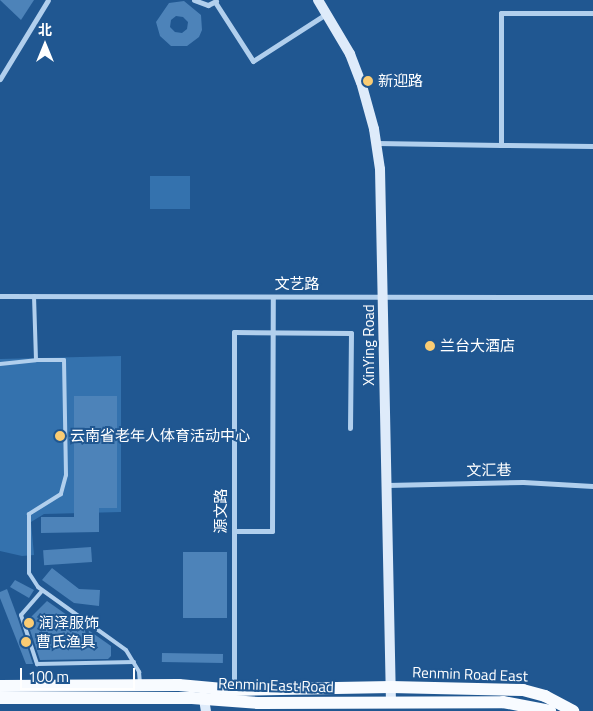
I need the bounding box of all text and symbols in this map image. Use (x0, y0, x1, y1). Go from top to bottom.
text: 北 (38, 19, 52, 40)
north arrow (20, 20, 70, 70)
place label: 新迎路 (378, 72, 423, 90)
marker: 新迎路 (362, 75, 374, 87)
street label: 文艺路 (275, 275, 319, 293)
street label: XinYing Road (360, 304, 378, 386)
place label: 兰台大酒店 (440, 337, 515, 355)
marker: 兰台大酒店 (424, 340, 436, 352)
place label: 云南省老年人体育活动中心 (70, 427, 250, 445)
marker: 云南省老年人体育活动中心 (54, 430, 66, 442)
street label: 文汇巷 (466, 461, 512, 479)
street label: 源文路 (212, 489, 230, 533)
place label: 润泽服饰 (39, 614, 99, 632)
marker: 润泽服饰 (23, 617, 35, 629)
place label: 曹氏渔具 (36, 633, 96, 651)
marker: 曹氏渔具 (20, 636, 32, 648)
scale bar (22, 658, 138, 690)
street label: Renmin Road East (412, 663, 528, 685)
text: 100 m (28, 665, 69, 688)
street label: Renmin East Road (218, 674, 334, 696)

